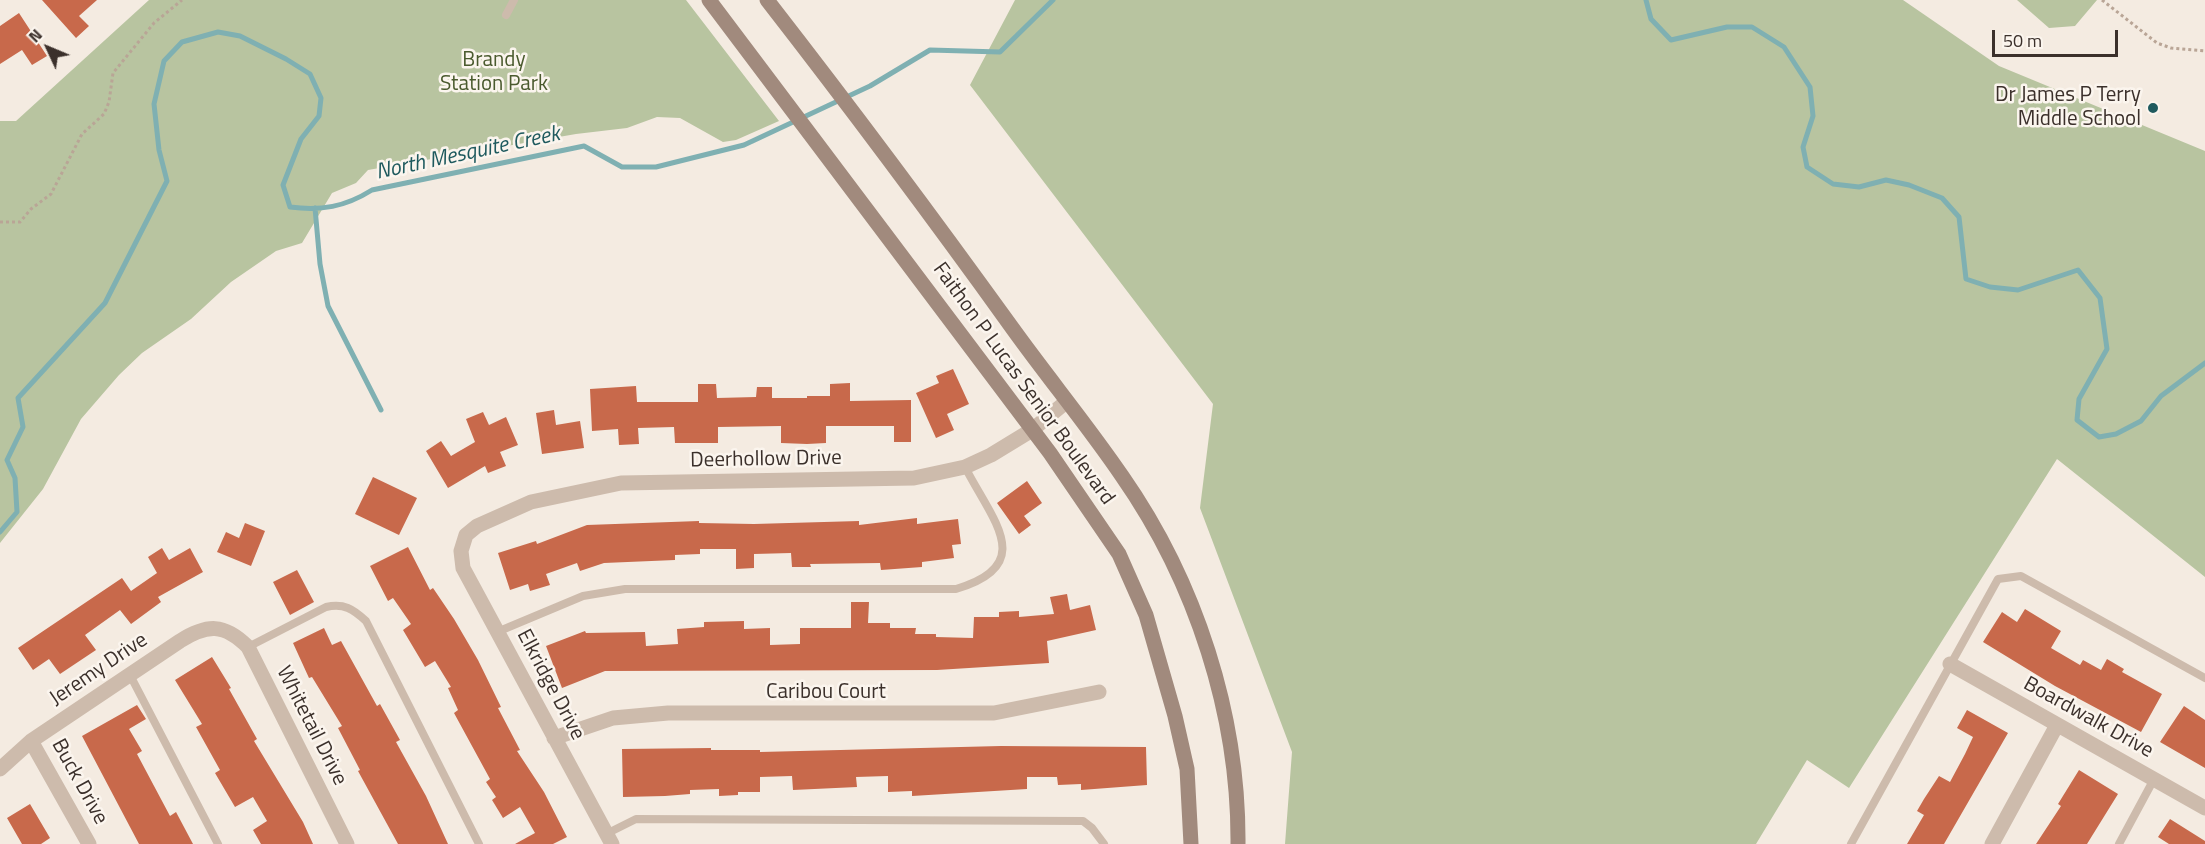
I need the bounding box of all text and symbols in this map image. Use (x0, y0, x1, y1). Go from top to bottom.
north arrow (18, 18, 78, 78)
scale bar (1995, 18, 2121, 56)
text: N (23, 23, 48, 48)
text: 50 m (2003, 27, 2042, 54)
park label: Brandy Station Park (440, 48, 548, 98)
place label: Dr James P Terry Middle School (1995, 83, 2141, 133)
marker: Dr James P Terry Middle School (2146, 101, 2160, 115)
water label: North Mesquite Creek (374, 122, 562, 186)
street label: Faithon P Lucas Senior Boulevard (927, 258, 1119, 510)
street label: Deerhollow Drive (690, 446, 842, 474)
street label: Elkridge Drive (510, 625, 590, 745)
street label: Jeremy Drive (45, 628, 153, 712)
street label: Whitetail Drive (270, 662, 352, 790)
street label: Boardwalk Drive (2019, 672, 2157, 764)
street label: Caribou Court (766, 680, 886, 706)
street label: Buck Drive (45, 735, 113, 829)

